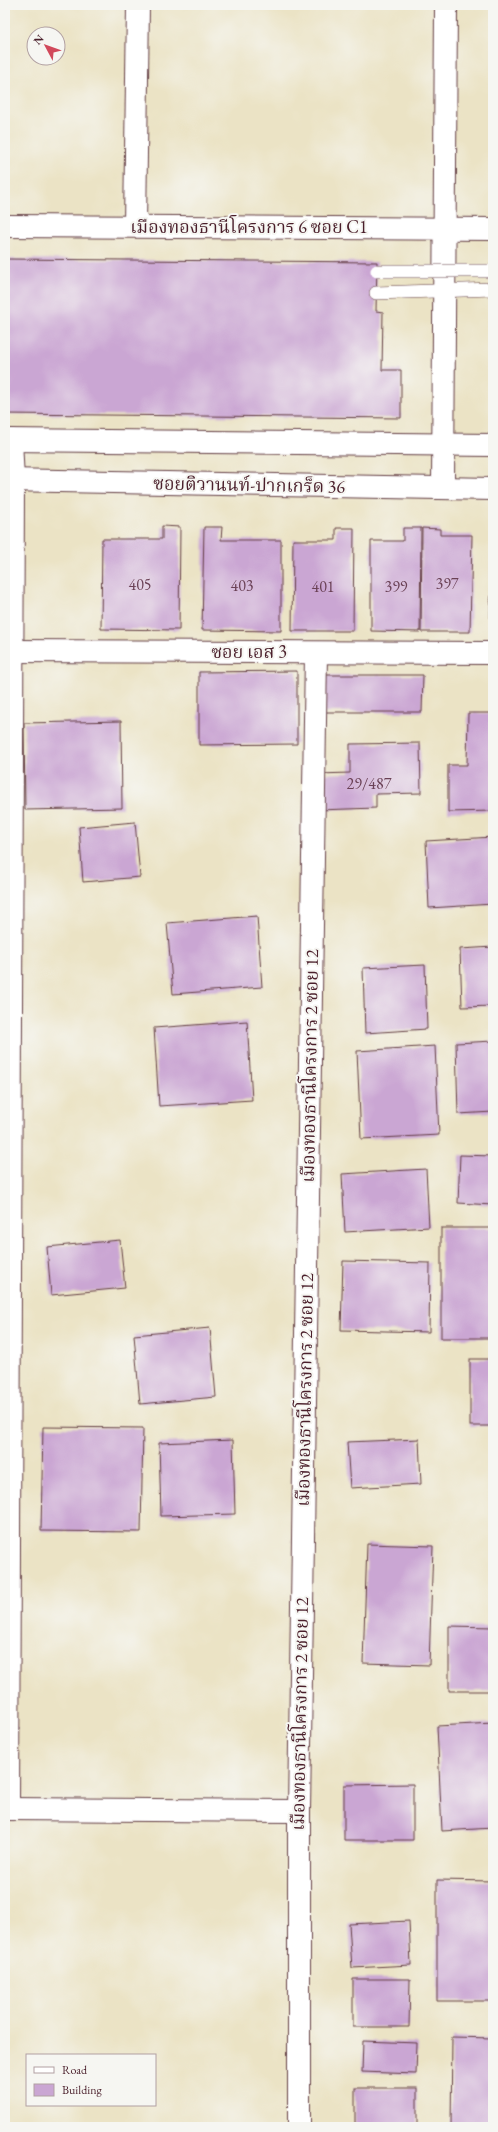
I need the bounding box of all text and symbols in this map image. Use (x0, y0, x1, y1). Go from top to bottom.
north arrow (26, 26, 66, 66)
text: N (30, 31, 47, 47)
street label: เมืองทองธานีโครงการ 6 ซอย C1 (130, 214, 368, 238)
street label: ซอยติวานนท์-ปากเกร็ด 36 (153, 471, 346, 498)
house number: 397 (435, 573, 459, 594)
house number: 405 (128, 574, 152, 595)
house number: 403 (230, 575, 254, 596)
house number: 401 (311, 576, 335, 597)
house number: 399 (384, 576, 408, 597)
street label: ซอย เอส 3 (211, 640, 287, 663)
house number: 29/487 (347, 773, 392, 794)
street label: เมืองทองธานีโครงการ 2 ซอย 12 (295, 949, 323, 1183)
street label: เมืองทองธานีโครงการ 2 ซอย 12 (290, 1273, 318, 1507)
street label: เมืองทองธานีโครงการ 2 ซอย 12 (285, 1597, 313, 1831)
legend (26, 2054, 156, 2106)
text: Road (62, 2062, 88, 2078)
text: Building (62, 2082, 103, 2098)

